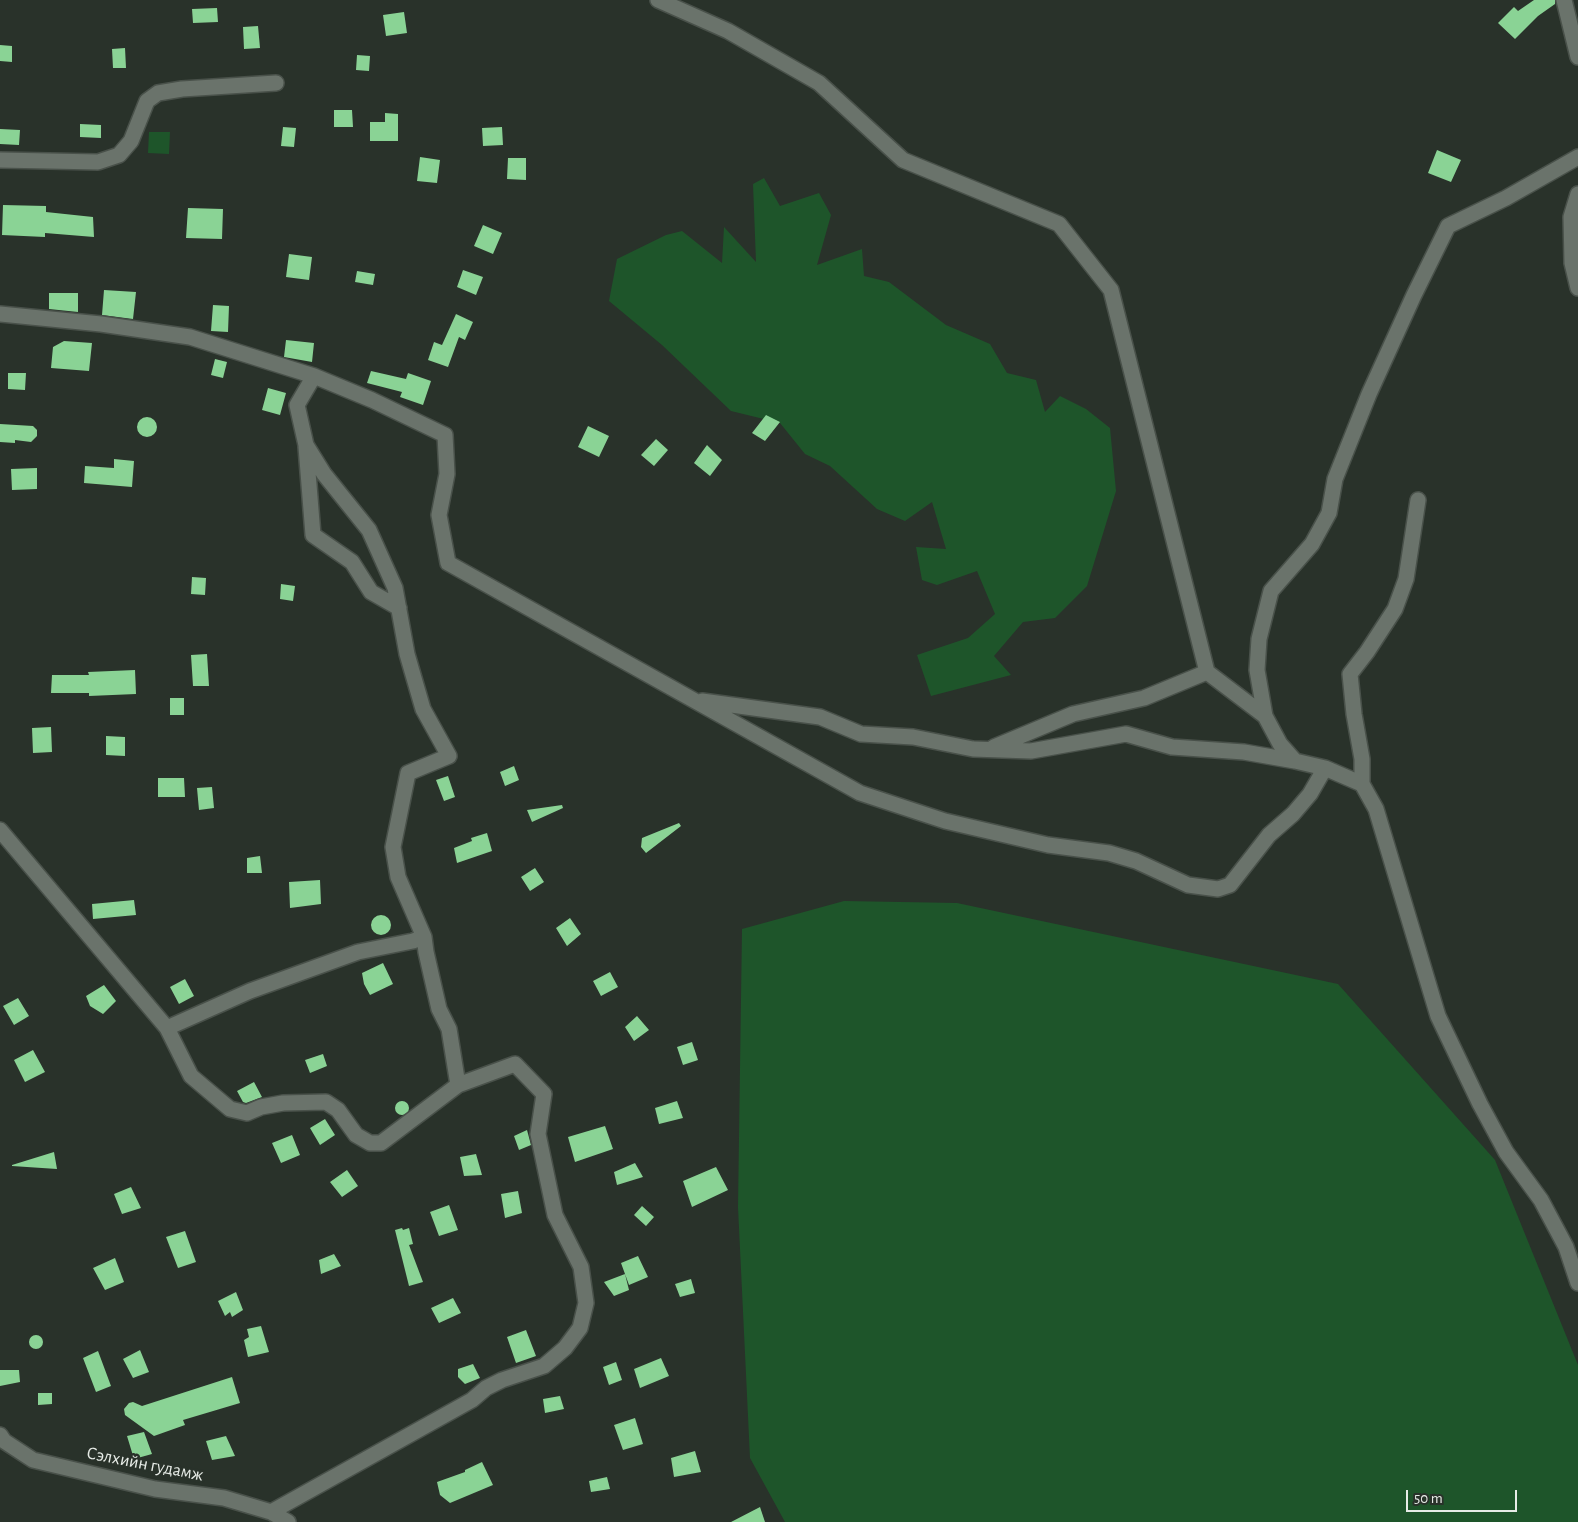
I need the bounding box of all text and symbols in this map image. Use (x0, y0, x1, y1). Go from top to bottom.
street label: Сэлхийн гудамж (85, 1442, 205, 1486)
scale bar (1408, 1480, 1519, 1512)
text: 50 m (1414, 1491, 1443, 1506)

